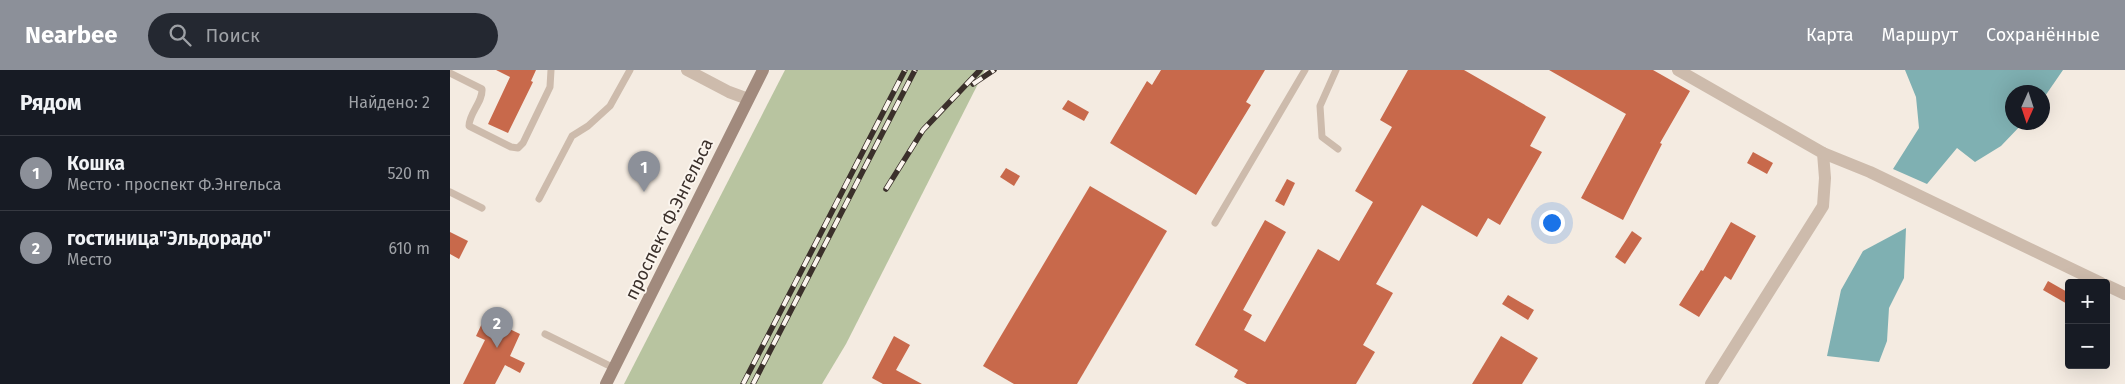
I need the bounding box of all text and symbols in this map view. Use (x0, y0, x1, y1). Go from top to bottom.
search box (148, 13, 498, 58)
text: Nearbee (25, 21, 118, 49)
icon: search (166, 21, 194, 49)
text: Поиск (206, 24, 260, 47)
text: Карта (1806, 24, 1854, 46)
text: Маршрут (1882, 24, 1958, 46)
text: Сохранённые (1986, 24, 2100, 46)
north arrow (2005, 85, 2050, 130)
text: Рядом (20, 90, 81, 116)
text: Найдено: 2 (348, 93, 430, 112)
street label: проспект Ф.Энгельса (620, 135, 718, 303)
pin: 1 (628, 151, 660, 192)
text: Кошка (67, 152, 125, 175)
text: 1 (32, 164, 40, 183)
text: 520 m (387, 164, 430, 183)
text: Место · проспект Ф.Энгельса (67, 175, 282, 194)
your location (1539, 210, 1565, 236)
text: гостиница"Эльдорадо" (67, 227, 271, 250)
text: 2 (32, 239, 40, 258)
text: 610 m (388, 239, 430, 258)
text: Место (67, 250, 112, 269)
map controls (2065, 279, 2110, 369)
button: + (2065, 279, 2110, 324)
pin: 2 (481, 307, 513, 348)
button: − (2065, 324, 2110, 369)

